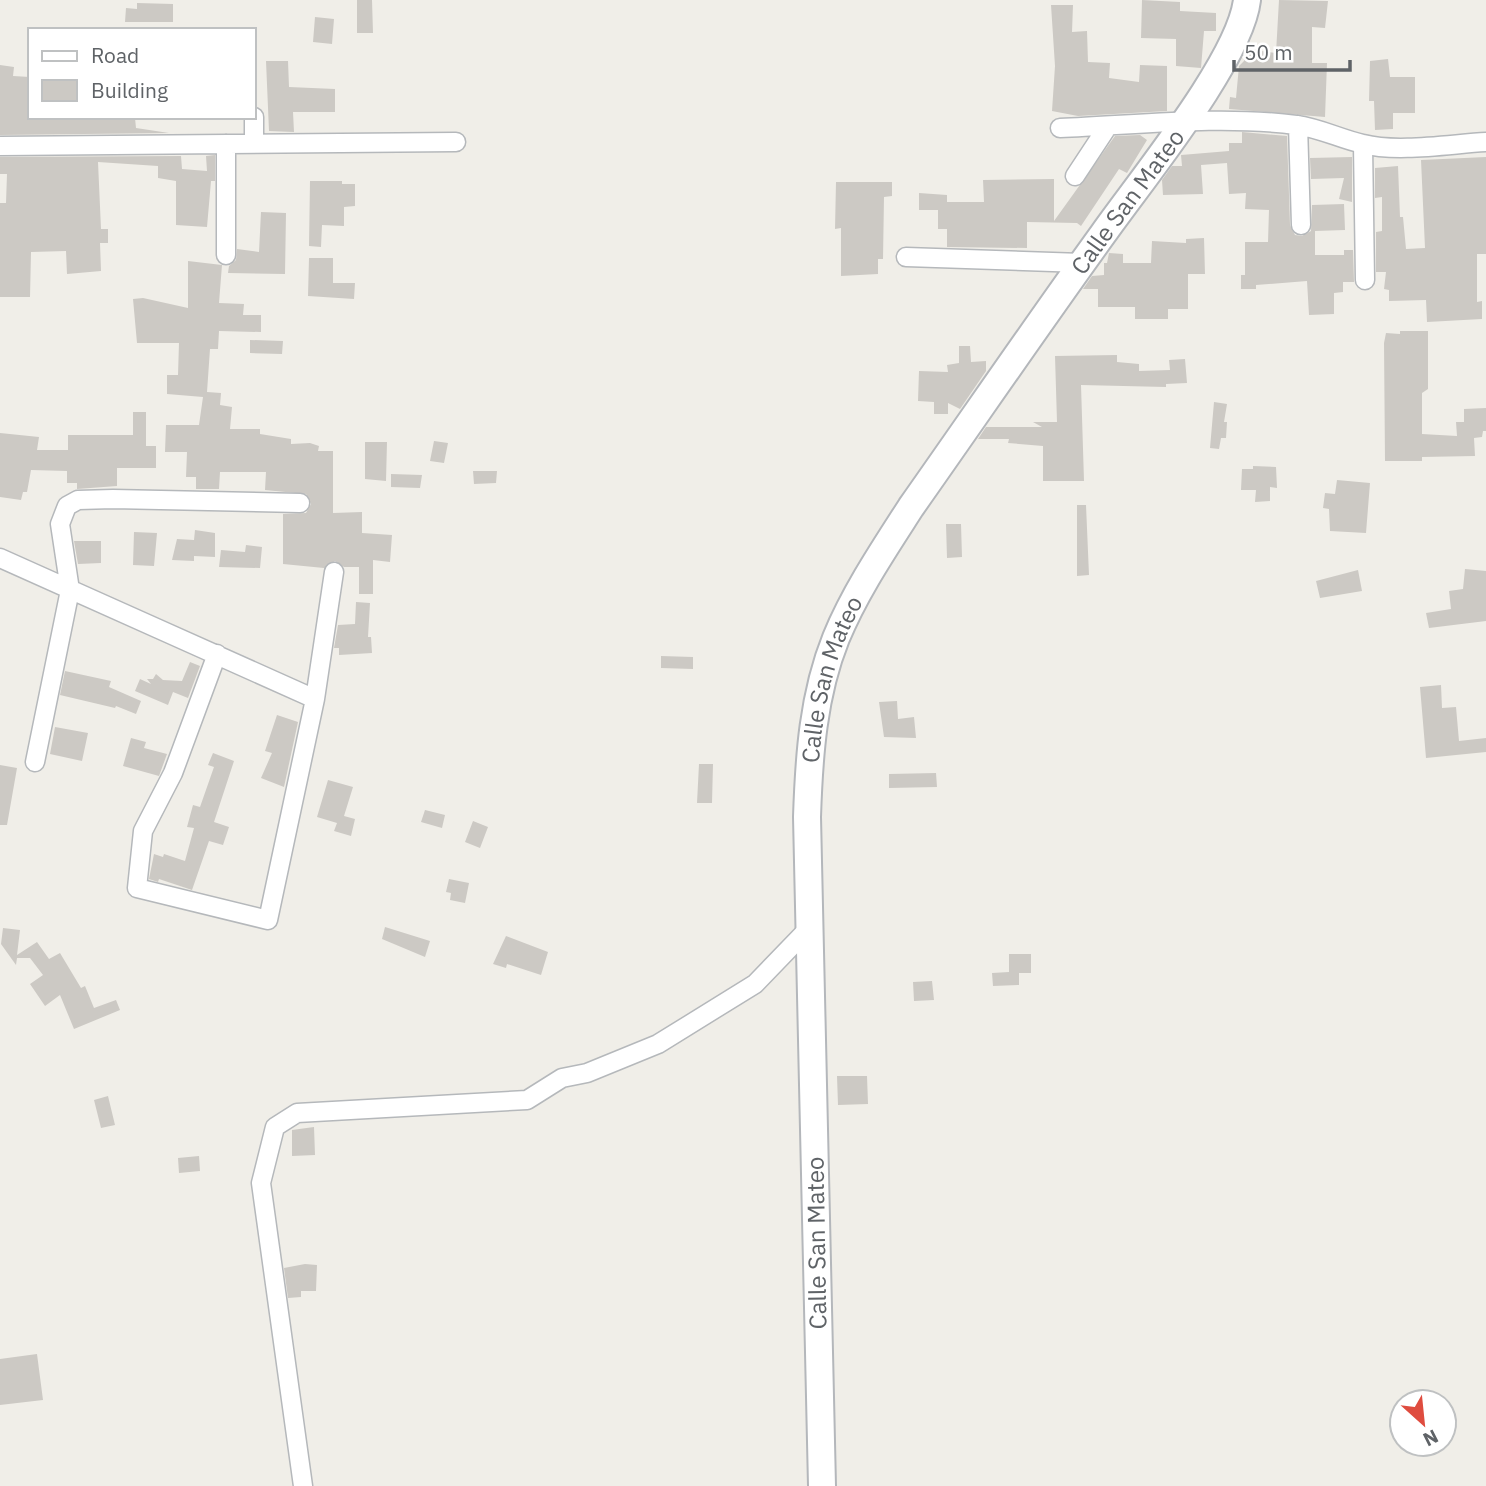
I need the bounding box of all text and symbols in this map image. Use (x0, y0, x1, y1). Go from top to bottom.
legend (28, 28, 256, 119)
scale bar (1234, 28, 1350, 72)
text: 50 m (1244, 38, 1293, 66)
text: Road (91, 41, 139, 69)
text: Building (91, 76, 168, 104)
street label: Calle San Mateo (1063, 122, 1191, 281)
street label: Calle San Mateo (794, 590, 870, 764)
street label: Calle San Mateo (798, 1156, 834, 1330)
north arrow (1388, 1388, 1458, 1458)
text: N (1419, 1424, 1442, 1452)

